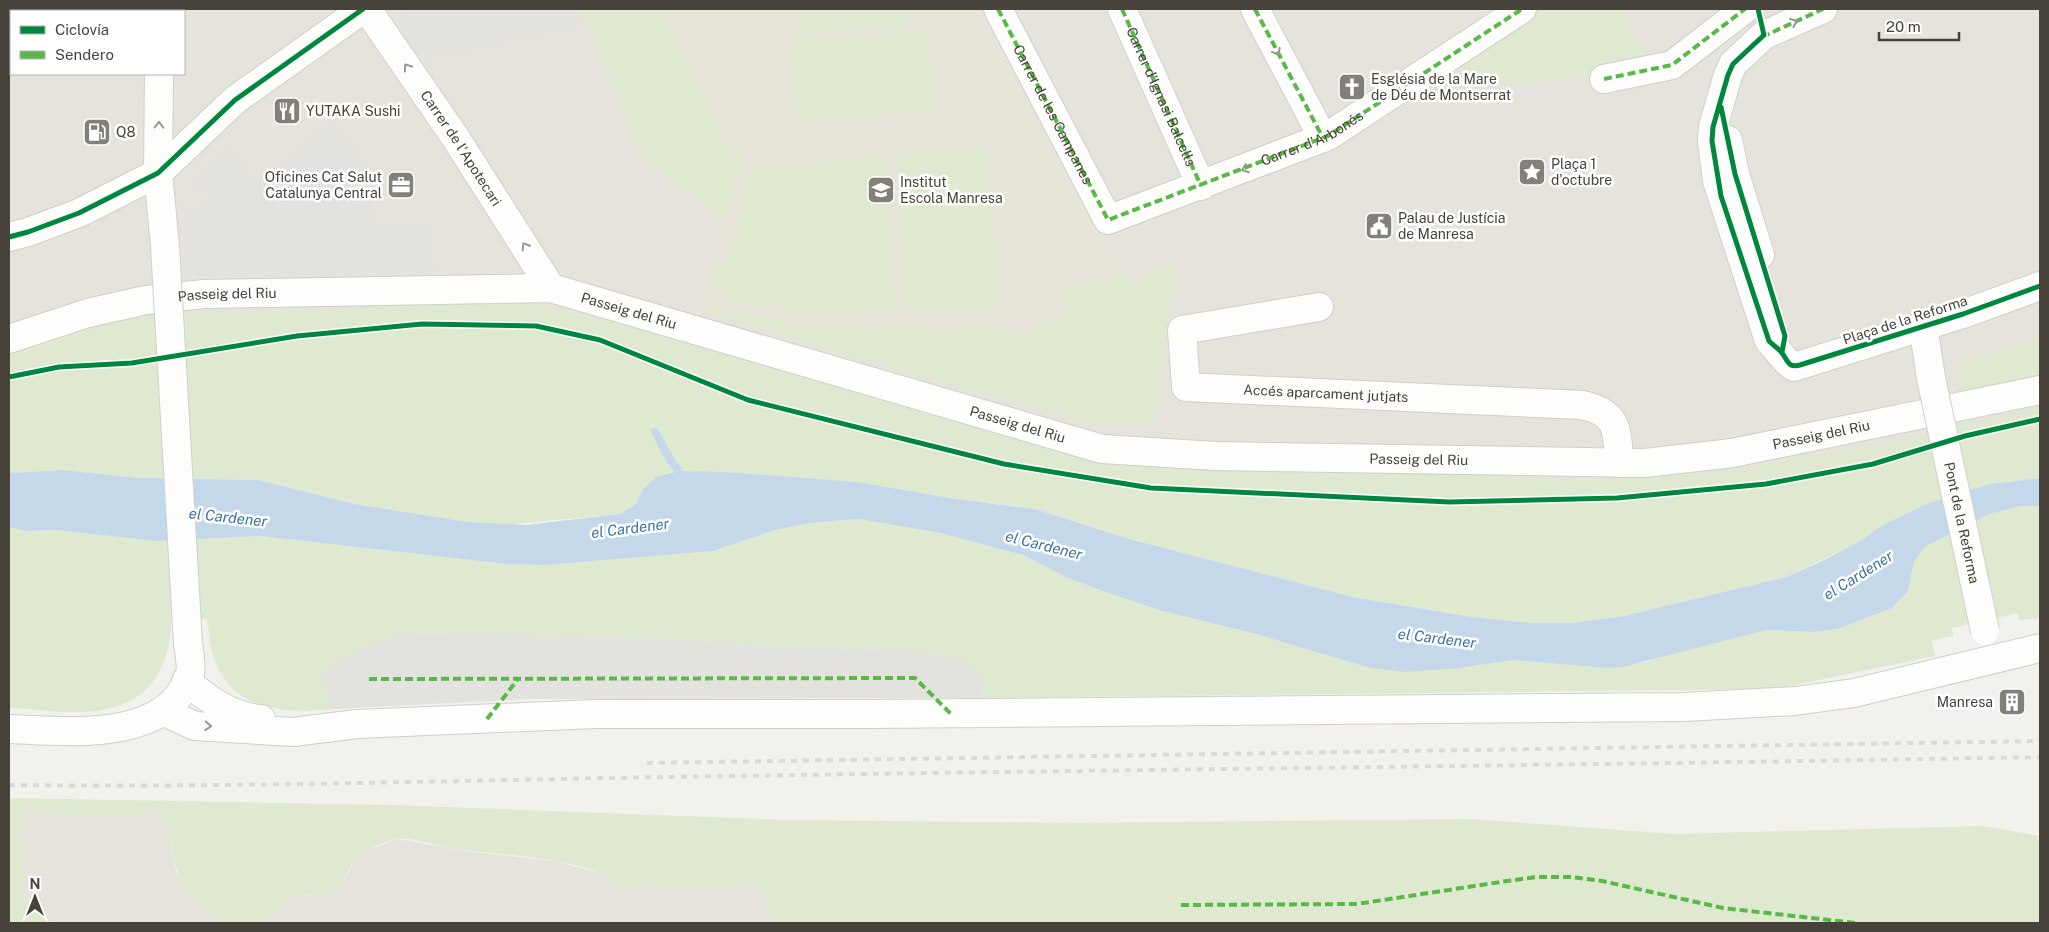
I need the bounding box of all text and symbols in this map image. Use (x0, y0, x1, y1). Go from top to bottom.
legend (10, 10, 185, 75)
scale bar (1879, 10, 1959, 42)
one-way arrow (1789, 18, 1798, 29)
text: 20 m (1886, 18, 1921, 35)
text: Ciclovía (55, 21, 109, 38)
street label: Carrer d'Ignasi Balcells (1123, 25, 1199, 169)
street label: Carrer de les Campanes (1010, 42, 1096, 187)
text: Sendero (55, 46, 114, 63)
one-way arrow (1271, 47, 1281, 56)
one-way arrow (404, 63, 413, 72)
place label: Església de la Mare de Déu de Montserrat (1371, 71, 1511, 103)
church icon: Església de la Mare de Déu de Montserrat (1337, 72, 1367, 102)
street label: Carrer de l'Apotecari (417, 87, 505, 209)
restaurant icon: YUTAKA Sushi (272, 96, 302, 126)
place label: YUTAKA Sushi (306, 103, 401, 119)
street label: Carrer d'Arbonés (1259, 107, 1366, 169)
fuel station icon: Q8 (82, 117, 112, 147)
one-way arrow (153, 120, 164, 128)
place label: Q8 (116, 124, 136, 140)
place label: Plaça 1 d'octubre (1551, 156, 1612, 188)
place icon: Plaça 1 d'octubre (1517, 157, 1547, 187)
one-way arrow (1241, 163, 1250, 173)
place label: Oficines Cat Salut Catalunya Central (265, 169, 382, 201)
office icon: Oficines Cat Salut Catalunya Central (386, 170, 416, 200)
place label: Institut Escola Manresa (900, 174, 1003, 206)
school or university icon: Institut Escola Manresa (866, 175, 896, 205)
place label: Palau de Justícia de Manresa (1398, 210, 1505, 242)
public building icon: Palau de Justícia de Manresa (1364, 211, 1394, 241)
one-way arrow (521, 243, 531, 252)
street label: Passeig del Riu (177, 285, 277, 305)
street label: Passeig del Riu (579, 289, 678, 332)
street label: Plaça de la Reforma (1841, 292, 1969, 348)
street label: Accés aparcament jutjats (1243, 382, 1409, 405)
street label: Passeig del Riu (968, 403, 1067, 446)
street label: Passeig del Riu (1771, 417, 1871, 452)
street label: Passeig del Riu (1369, 451, 1468, 468)
street label: Pont de la Reforma (1941, 461, 1983, 585)
water label: el Cardener (188, 504, 268, 530)
water label: el Cardener (590, 515, 670, 541)
water label: el Cardener (1004, 527, 1085, 563)
water label: el Cardener (1820, 547, 1896, 603)
water label: el Cardener (1397, 625, 1477, 651)
building icon: Manresa (1997, 687, 2027, 717)
place label: Manresa (1937, 694, 1993, 710)
one-way arrow (204, 721, 212, 732)
north arrow (10, 872, 60, 922)
text: N (30, 876, 40, 892)

